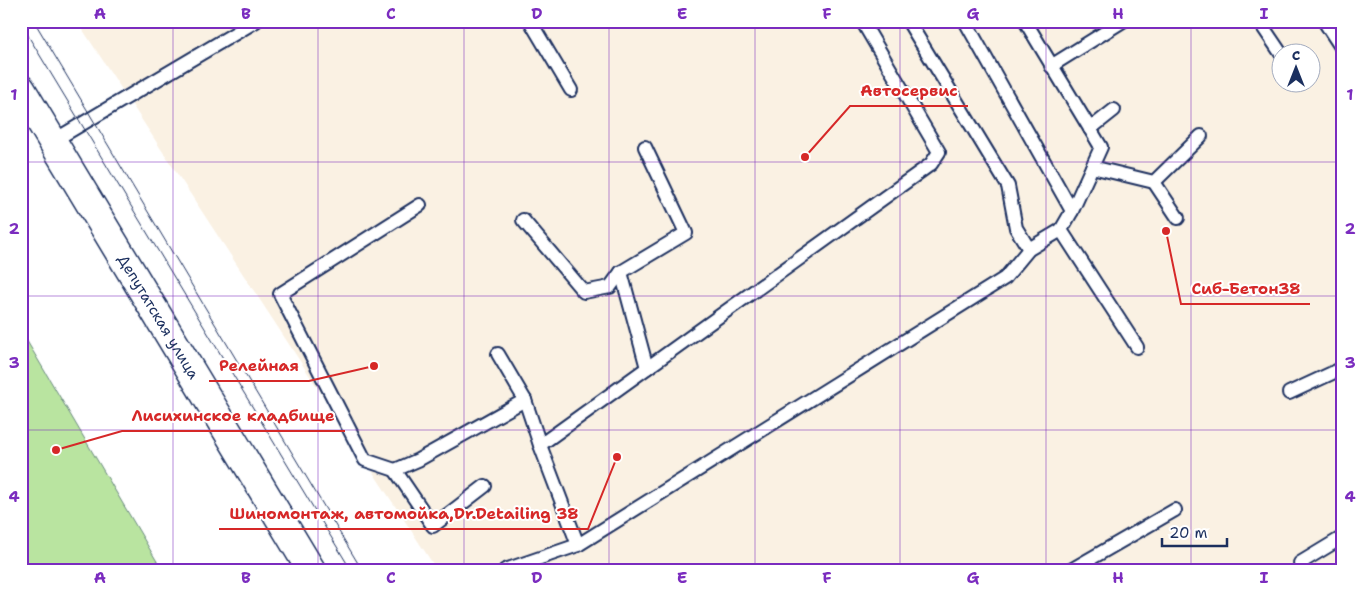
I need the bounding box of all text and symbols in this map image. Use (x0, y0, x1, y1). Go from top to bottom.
text: A (94, 3, 106, 24)
text: B (241, 3, 251, 24)
text: C (386, 3, 396, 24)
text: D (531, 3, 543, 24)
text: E (677, 3, 687, 24)
text: F (822, 3, 832, 24)
text: G (967, 3, 980, 24)
text: H (1112, 3, 1124, 24)
text: I (1260, 3, 1269, 24)
north arrow (1272, 42, 1322, 92)
text: С (1292, 46, 1300, 64)
callout: Автосервис (850, 75, 968, 106)
text: Автосервис (860, 80, 958, 101)
text: 1 (10, 84, 18, 105)
text: 1 (1346, 84, 1354, 105)
text: 2 (8, 218, 20, 239)
text: 2 (1344, 218, 1356, 239)
street label: Депутатская улица (113, 251, 204, 384)
callout: Сиб-Бетон38 (1181, 273, 1310, 304)
text: Сиб-Бетон38 (1192, 278, 1300, 299)
callout: Релейная (209, 350, 309, 381)
text: 3 (8, 352, 20, 373)
text: 3 (1344, 352, 1356, 373)
text: Релейная (219, 355, 299, 376)
callout: Лисихинское кладбище (122, 400, 345, 431)
text: Лисихинское кладбище (131, 405, 335, 426)
text: 4 (8, 486, 20, 507)
text: 4 (1344, 486, 1356, 507)
callout: Шиномонтаж, автомойка,Dr.Detailing 38 (219, 498, 588, 529)
text: Шиномонтаж, автомойка,Dr.Detailing 38 (230, 503, 578, 524)
scale bar (1162, 516, 1226, 548)
text: 20 m (1169, 523, 1208, 543)
text: A (94, 567, 106, 588)
text: B (241, 567, 251, 588)
text: C (386, 567, 396, 588)
text: D (531, 567, 543, 588)
text: E (677, 567, 687, 588)
text: F (822, 567, 832, 588)
text: G (967, 567, 980, 588)
text: H (1112, 567, 1124, 588)
text: I (1260, 567, 1269, 588)

